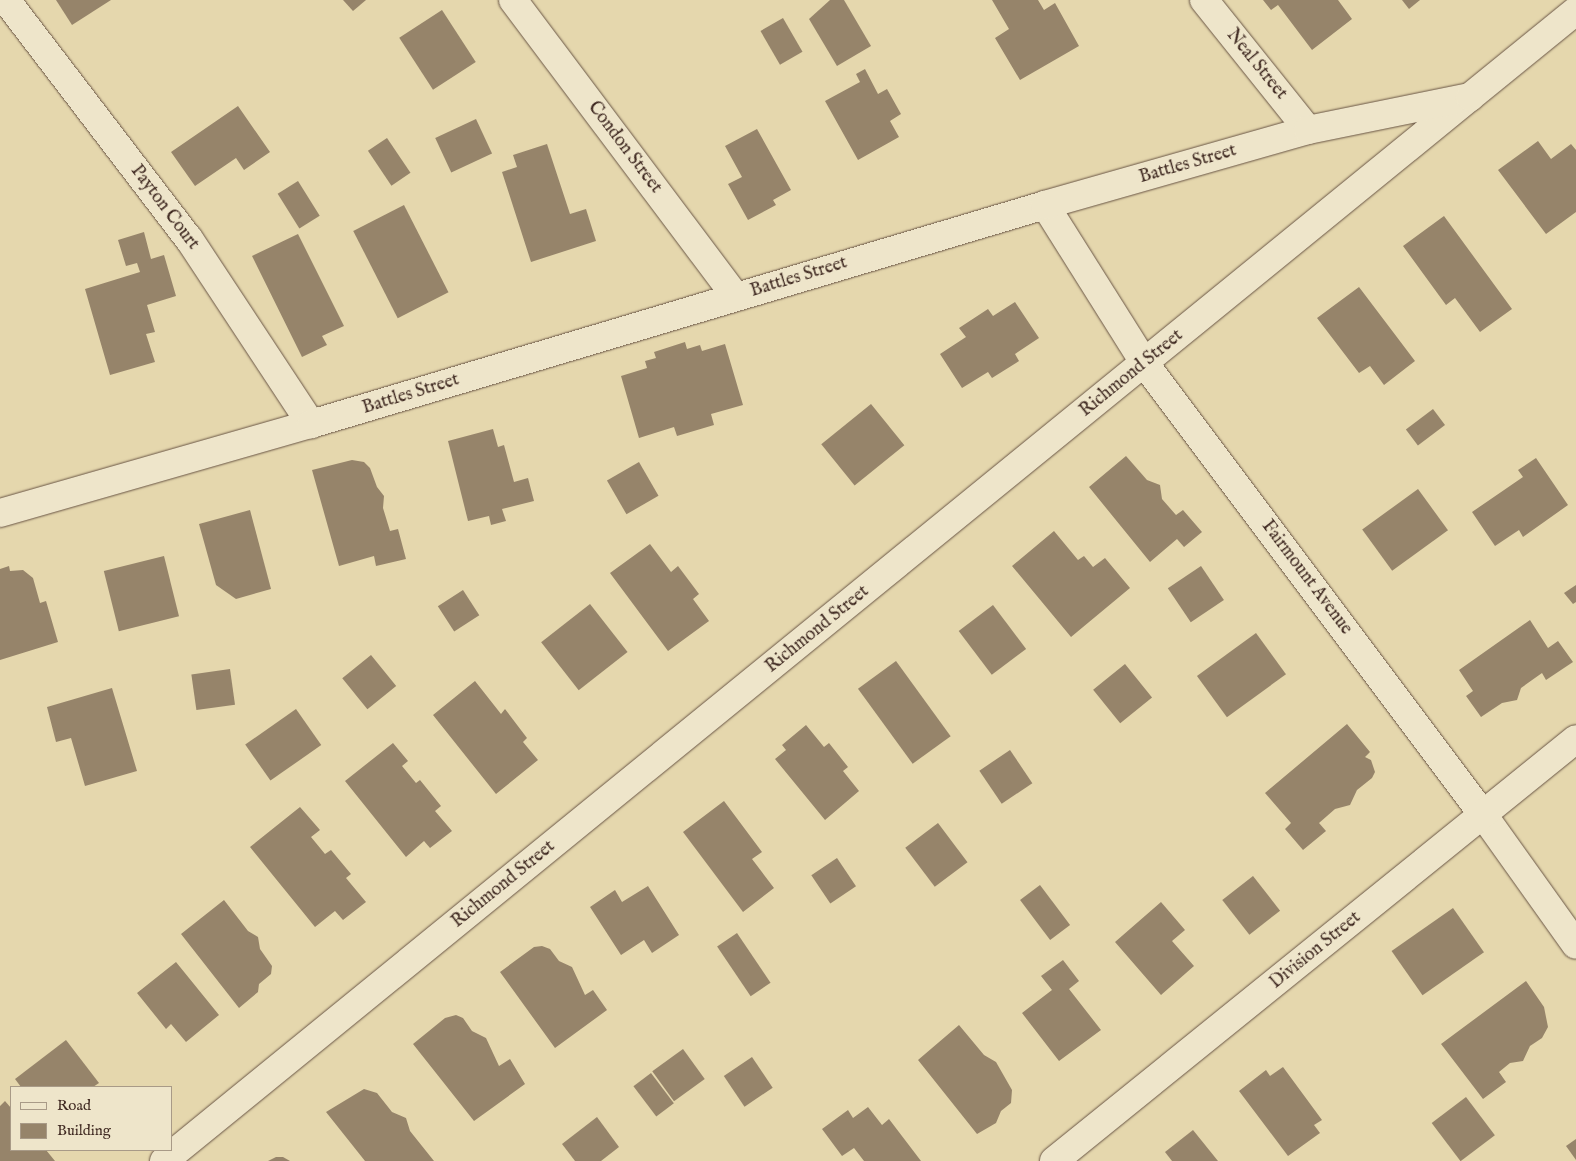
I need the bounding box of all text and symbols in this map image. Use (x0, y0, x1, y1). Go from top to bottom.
street label: Neal Street (1221, 25, 1291, 105)
street label: Condon Street (582, 98, 666, 198)
street label: Battles Street (1137, 141, 1239, 189)
street label: Payton Court (125, 161, 203, 255)
street label: Battles Street (748, 253, 850, 303)
street label: Richmond Street (1076, 326, 1188, 422)
street label: Battles Street (360, 370, 462, 420)
street label: Fairmount Avenue (1256, 516, 1356, 640)
street label: Richmond Street (762, 582, 874, 678)
street label: Richmond Street (448, 837, 560, 933)
street label: Division Street (1266, 908, 1366, 994)
legend (10, 1086, 172, 1151)
text: Road (57, 1096, 91, 1115)
text: Building (57, 1121, 111, 1140)

